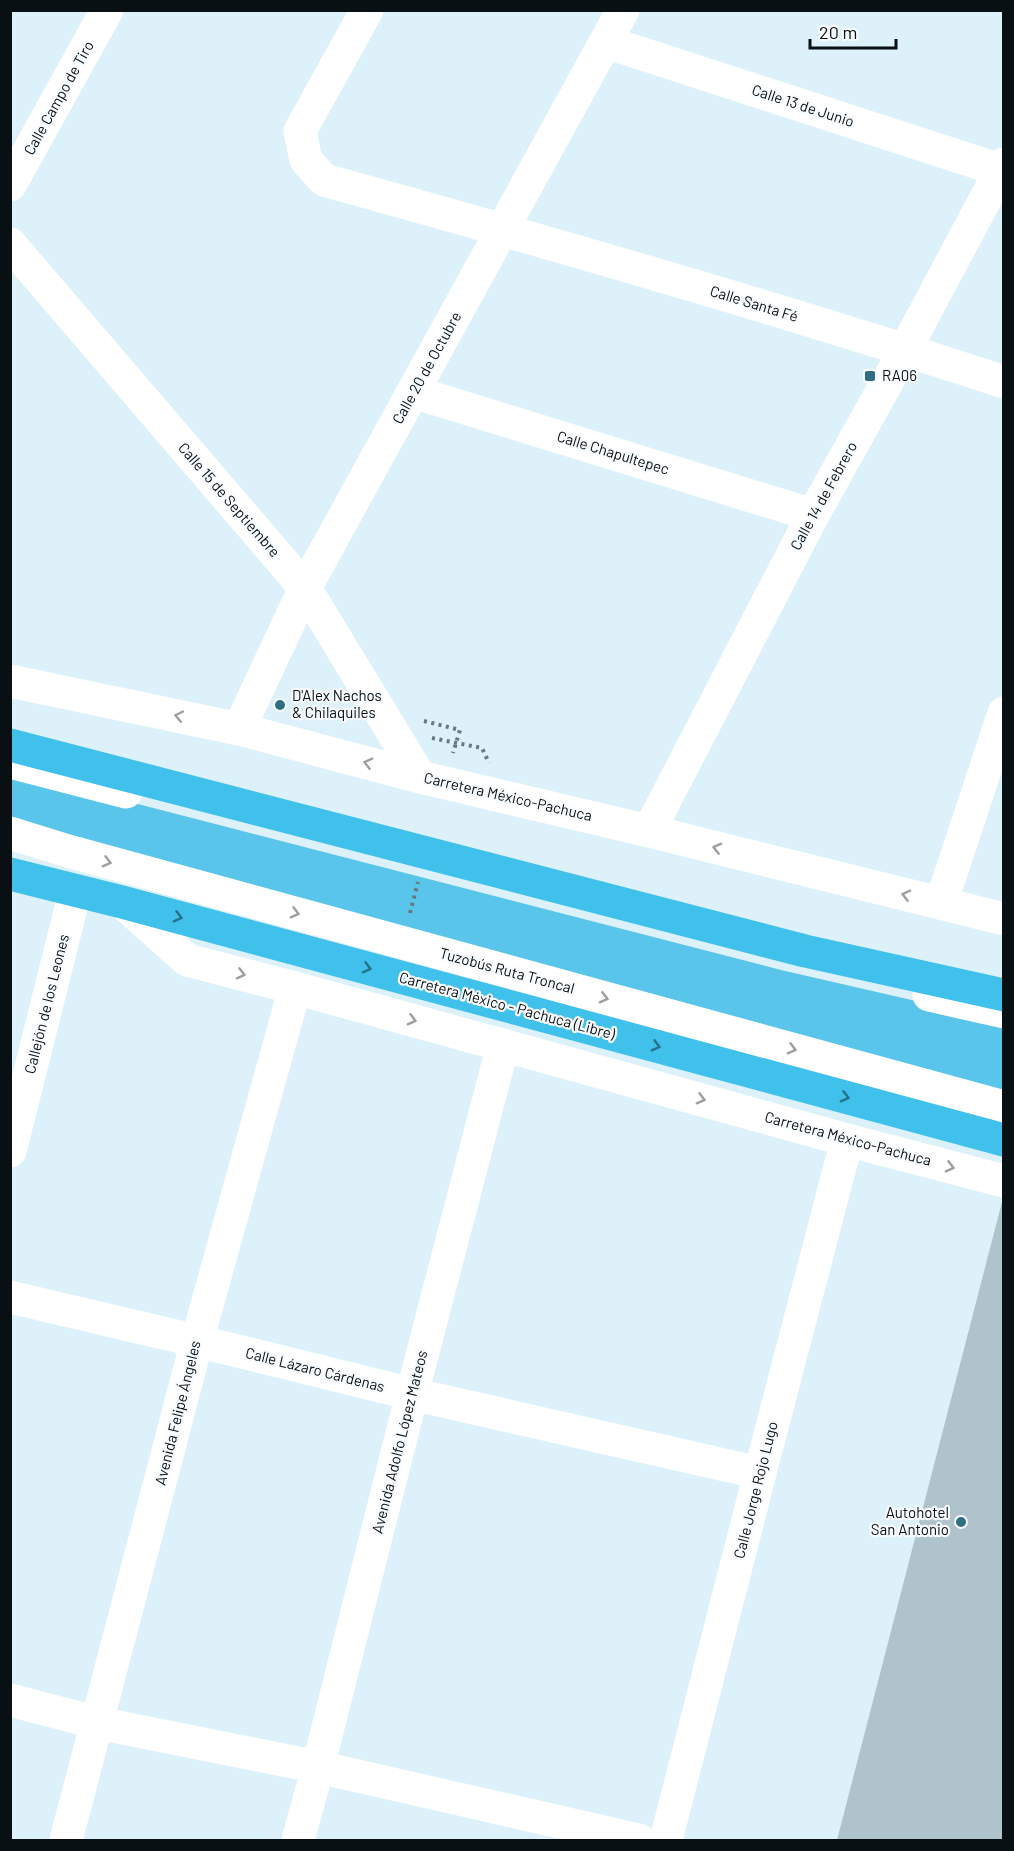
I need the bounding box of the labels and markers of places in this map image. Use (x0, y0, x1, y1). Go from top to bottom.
place label: RA06 (882, 366, 917, 384)
marker: RA06 (863, 369, 877, 383)
place label: D'Alex Nachos & Chilaquiles (292, 686, 382, 721)
marker: D'Alex Nachos & Chilaquiles (273, 698, 287, 712)
place label: Autohotel San Antonio (871, 1503, 949, 1538)
marker: Autohotel San Antonio (954, 1515, 968, 1529)

